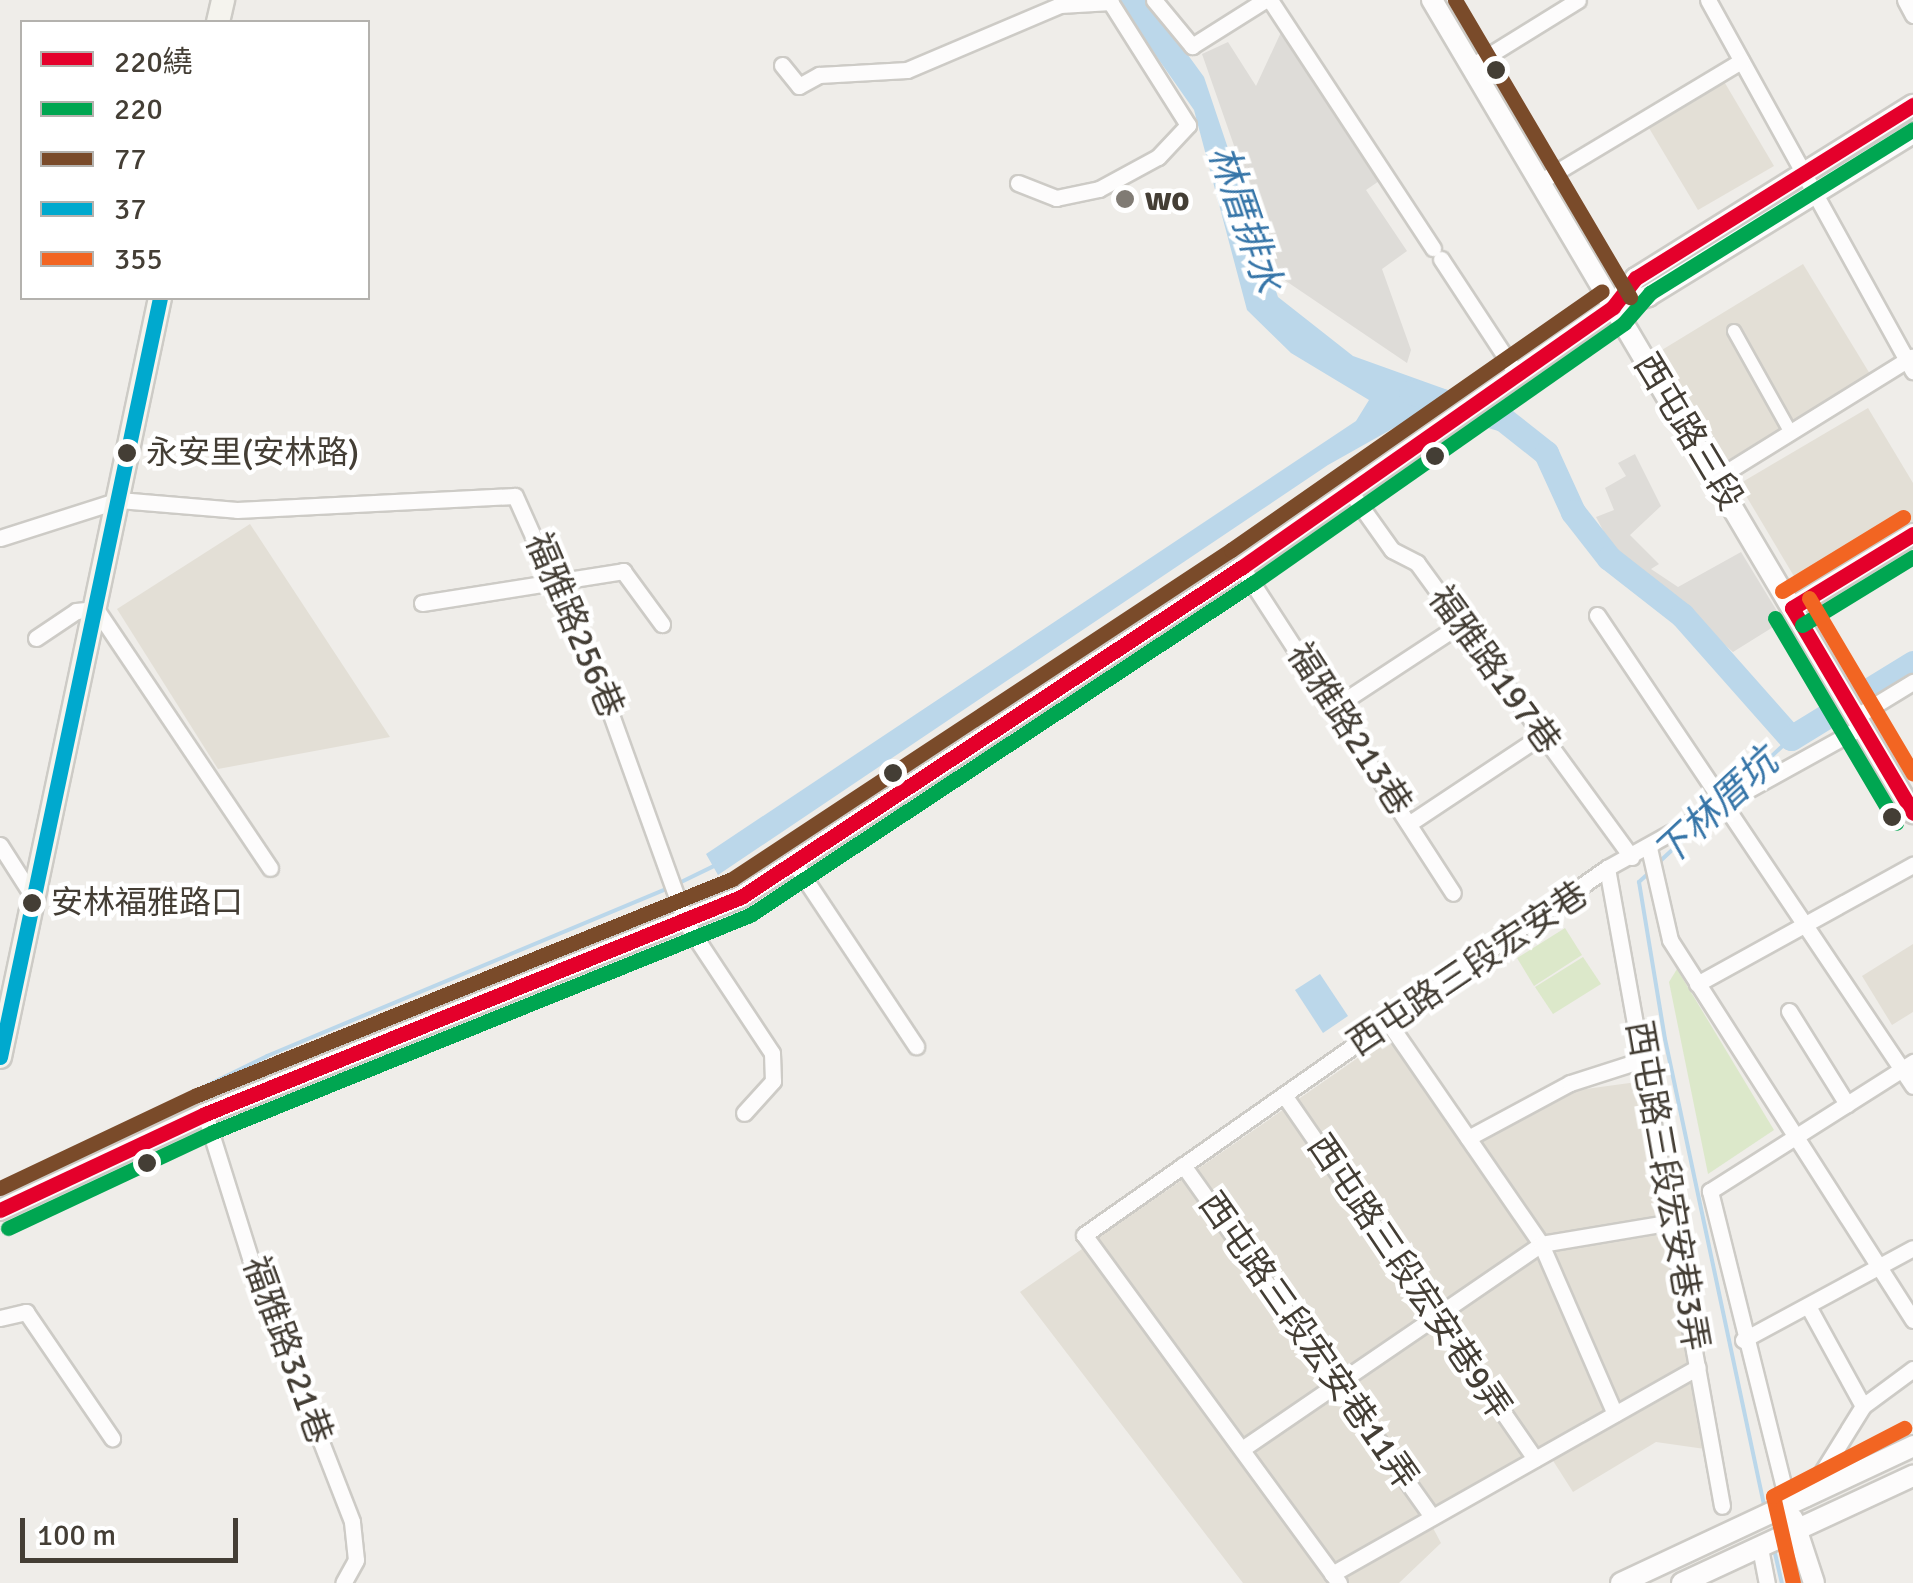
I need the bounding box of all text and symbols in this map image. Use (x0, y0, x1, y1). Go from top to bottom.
legend (20, 20, 370, 300)
text: 220繞 (114, 44, 193, 81)
unlabelled marker (1486, 60, 1506, 80)
text: 220 (114, 91, 163, 128)
water label: 林厝排水 (1199, 140, 1291, 298)
text: 77 (114, 141, 146, 178)
place label: wo (1145, 178, 1189, 220)
marker: wo (1114, 188, 1136, 210)
text: 37 (114, 191, 146, 228)
text: 355 (114, 241, 163, 278)
street label: 西屯路三段 (1625, 346, 1751, 518)
place label: 永安里(安林路) (146, 434, 359, 472)
marker: 永安里(安林路) (117, 443, 137, 463)
unlabelled marker (1425, 446, 1445, 466)
street label: 福雅路256巷 (516, 526, 632, 724)
street label: 福雅路197巷 (1419, 578, 1569, 762)
street label: 福雅路213巷 (1278, 635, 1420, 823)
water label: 下林厝坑 (1645, 739, 1787, 877)
unlabelled marker (883, 763, 903, 783)
unlabelled marker (1882, 807, 1902, 827)
street label: 西屯路三段宏安巷 (1340, 873, 1596, 1065)
place label: 安林福雅路口 (51, 884, 243, 922)
marker: 安林福雅路口 (22, 893, 42, 913)
street label: 西屯路三段宏安巷3弄 (1617, 1018, 1717, 1354)
street label: 西屯路三段宏安巷9弄 (1298, 1127, 1520, 1427)
unlabelled marker (137, 1153, 157, 1173)
street label: 西屯路三段宏安巷11弄 (1190, 1184, 1426, 1498)
street label: 福雅路321巷 (234, 1250, 340, 1450)
scale bar (25, 1498, 242, 1560)
text: 100 m (37, 1517, 116, 1554)

